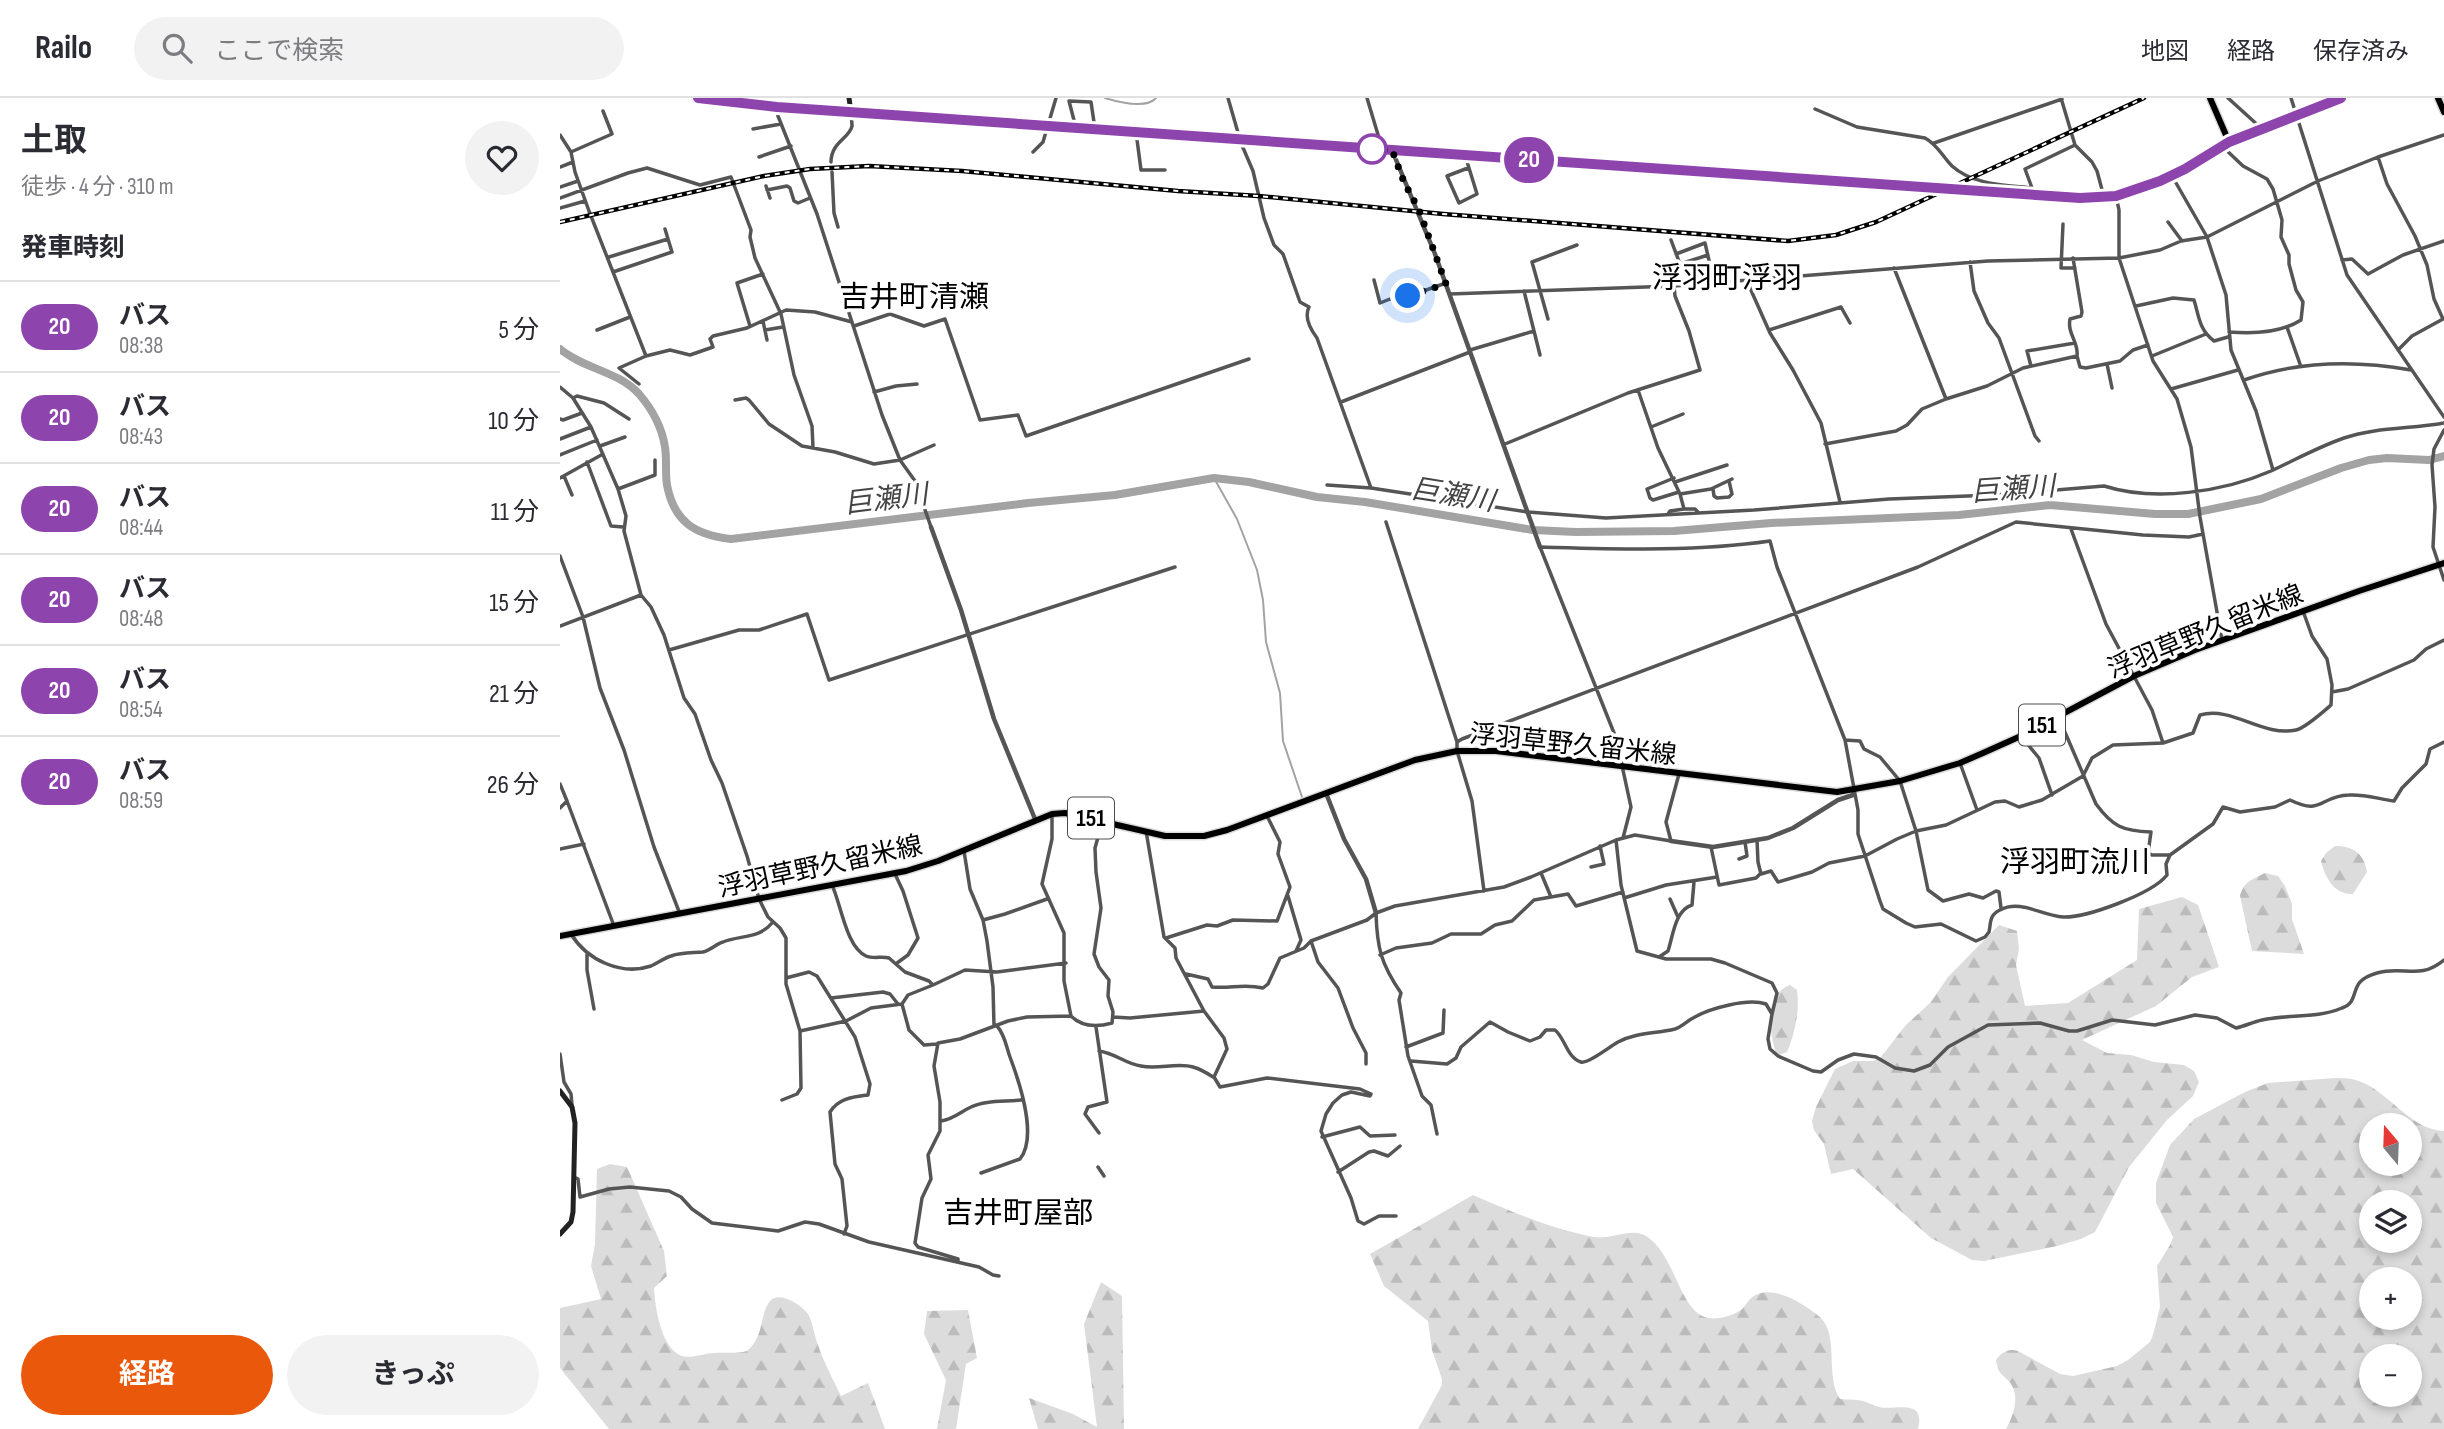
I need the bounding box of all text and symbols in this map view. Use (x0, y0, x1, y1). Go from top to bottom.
search box (134, 17, 624, 80)
text: Railo (35, 28, 92, 68)
icon: search (158, 29, 196, 67)
text: ここで検索 (214, 36, 344, 67)
text: 地図 (2141, 37, 2189, 66)
text: 経路 (2227, 37, 2275, 66)
text: 保存済み (2313, 37, 2409, 66)
text: 土取 (21, 121, 87, 161)
button: heart (465, 121, 539, 195)
unlabelled marker (1357, 134, 1387, 164)
line badge: 20 (1497, 137, 1560, 183)
text: 20 (1518, 145, 1540, 174)
text: 徒歩 · 4 分 · 310 m (21, 173, 173, 201)
text: 発車時刻 (21, 233, 125, 264)
district label: 浮羽町浮羽 (1652, 261, 1802, 297)
your location (1390, 278, 1425, 313)
district label: 吉井町清瀬 (839, 280, 989, 316)
text: バス (119, 301, 171, 332)
text: 20 (49, 312, 70, 341)
text: 5 分 (498, 315, 539, 346)
text: 08:38 (119, 332, 163, 360)
text: バス (119, 392, 171, 423)
text: 20 (49, 403, 70, 432)
text: 10 分 (488, 406, 539, 437)
text: 08:43 (119, 423, 163, 451)
water label: 巨瀬川 (1970, 470, 2059, 509)
water label: 巨瀬川 (1409, 473, 1500, 519)
water label: 巨瀬川 (842, 478, 933, 521)
text: バス (119, 483, 171, 514)
text: 20 (49, 494, 70, 523)
text: 11 分 (491, 497, 539, 528)
text: 08:44 (119, 514, 163, 542)
text: バス (119, 574, 171, 605)
street label: 浮羽草野久留米線 (2103, 579, 2308, 686)
text: 20 (49, 585, 70, 614)
text: 15 分 (489, 588, 539, 619)
text: 08:48 (119, 605, 163, 633)
text: バス (119, 665, 171, 696)
text: 20 (49, 676, 70, 705)
text: 21 分 (489, 679, 539, 710)
text: 08:54 (119, 696, 163, 724)
road number: 151 (2019, 704, 2065, 746)
street label: 浮羽草野久留米線 (1468, 719, 1678, 772)
text: バス (119, 756, 171, 787)
text: 20 (49, 767, 70, 796)
text: 26 分 (487, 770, 539, 801)
text: 08:59 (119, 787, 163, 815)
road number: 151 (1068, 798, 1114, 838)
street label: 浮羽草野久留米線 (715, 831, 925, 904)
district label: 浮羽町流川 (2000, 845, 2150, 881)
north arrow (2359, 1113, 2422, 1176)
map controls (2359, 1113, 2422, 1407)
button: layers (2359, 1190, 2422, 1253)
district label: 吉井町屋部 (943, 1196, 1093, 1232)
button: + (2359, 1267, 2422, 1330)
button: 経路 (21, 1335, 273, 1415)
button: きっぷ (287, 1335, 539, 1415)
button: − (2359, 1344, 2422, 1407)

